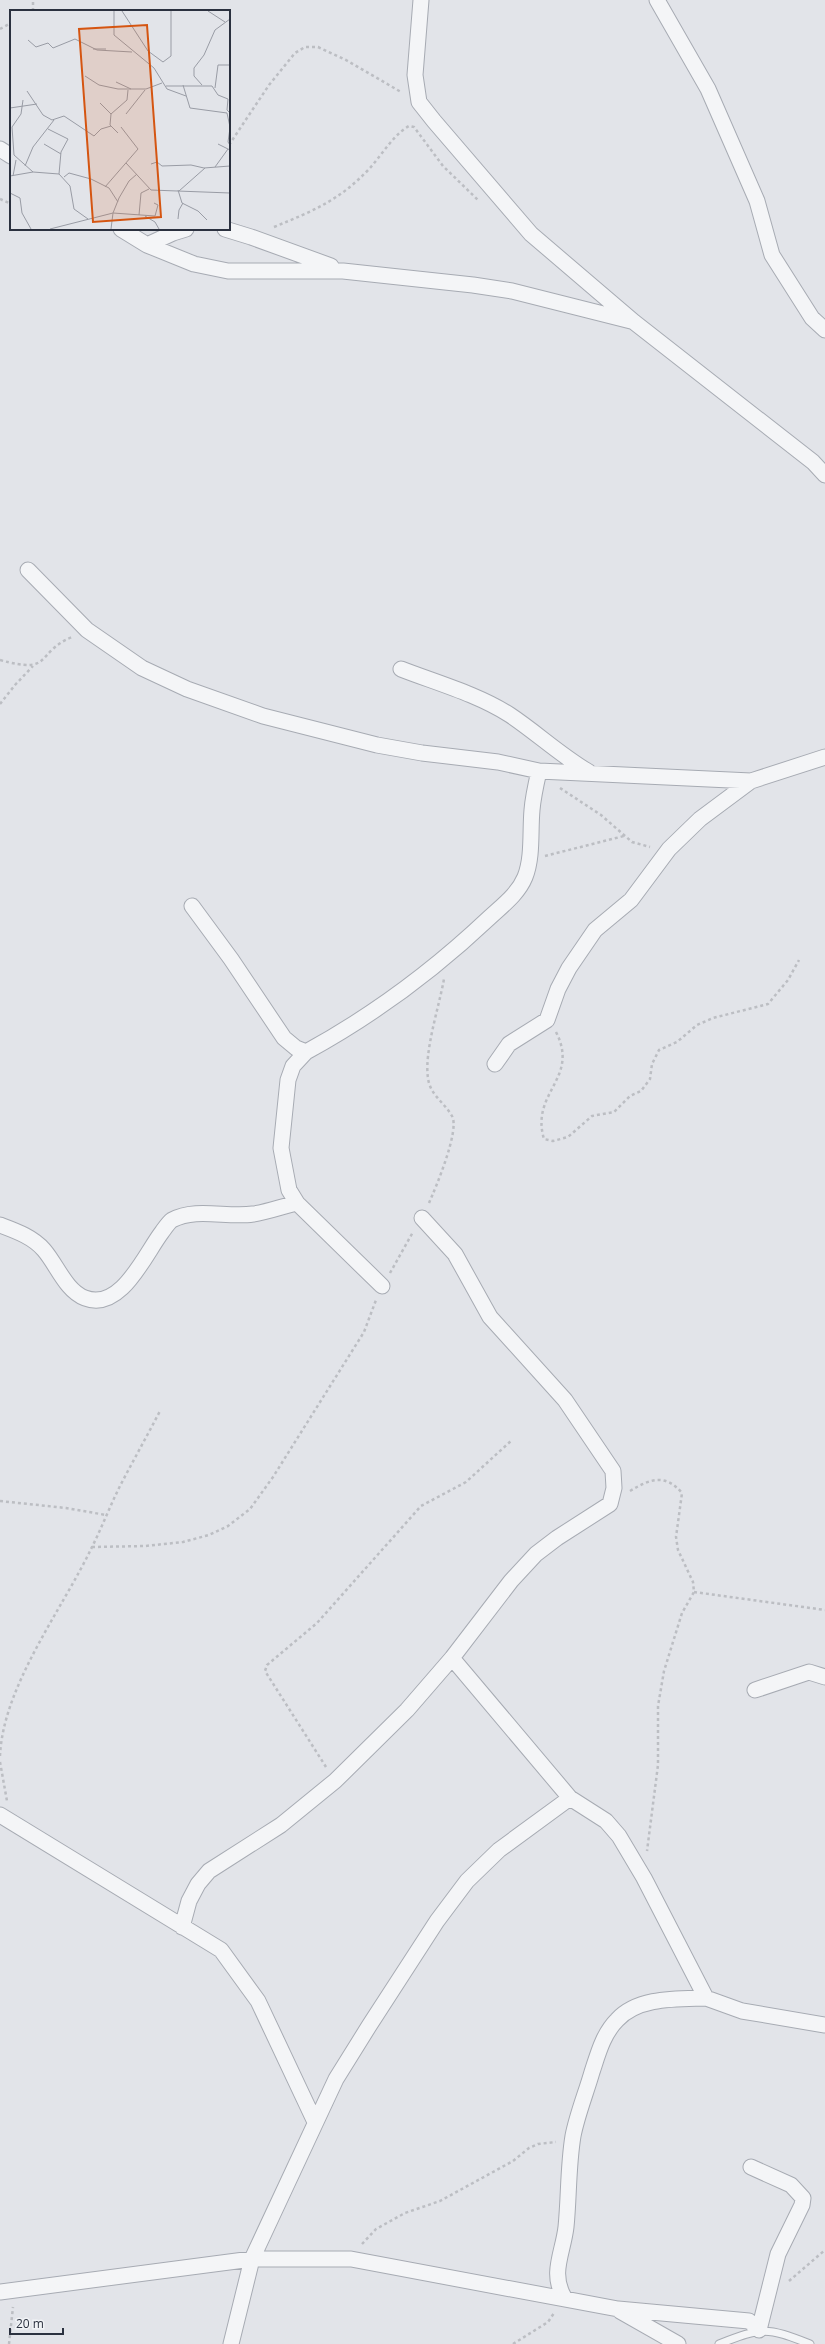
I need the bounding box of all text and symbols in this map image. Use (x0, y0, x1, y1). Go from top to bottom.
inset map (10, 10, 230, 230)
scale bar (10, 2310, 63, 2336)
text: 20 m (16, 2315, 44, 2332)

